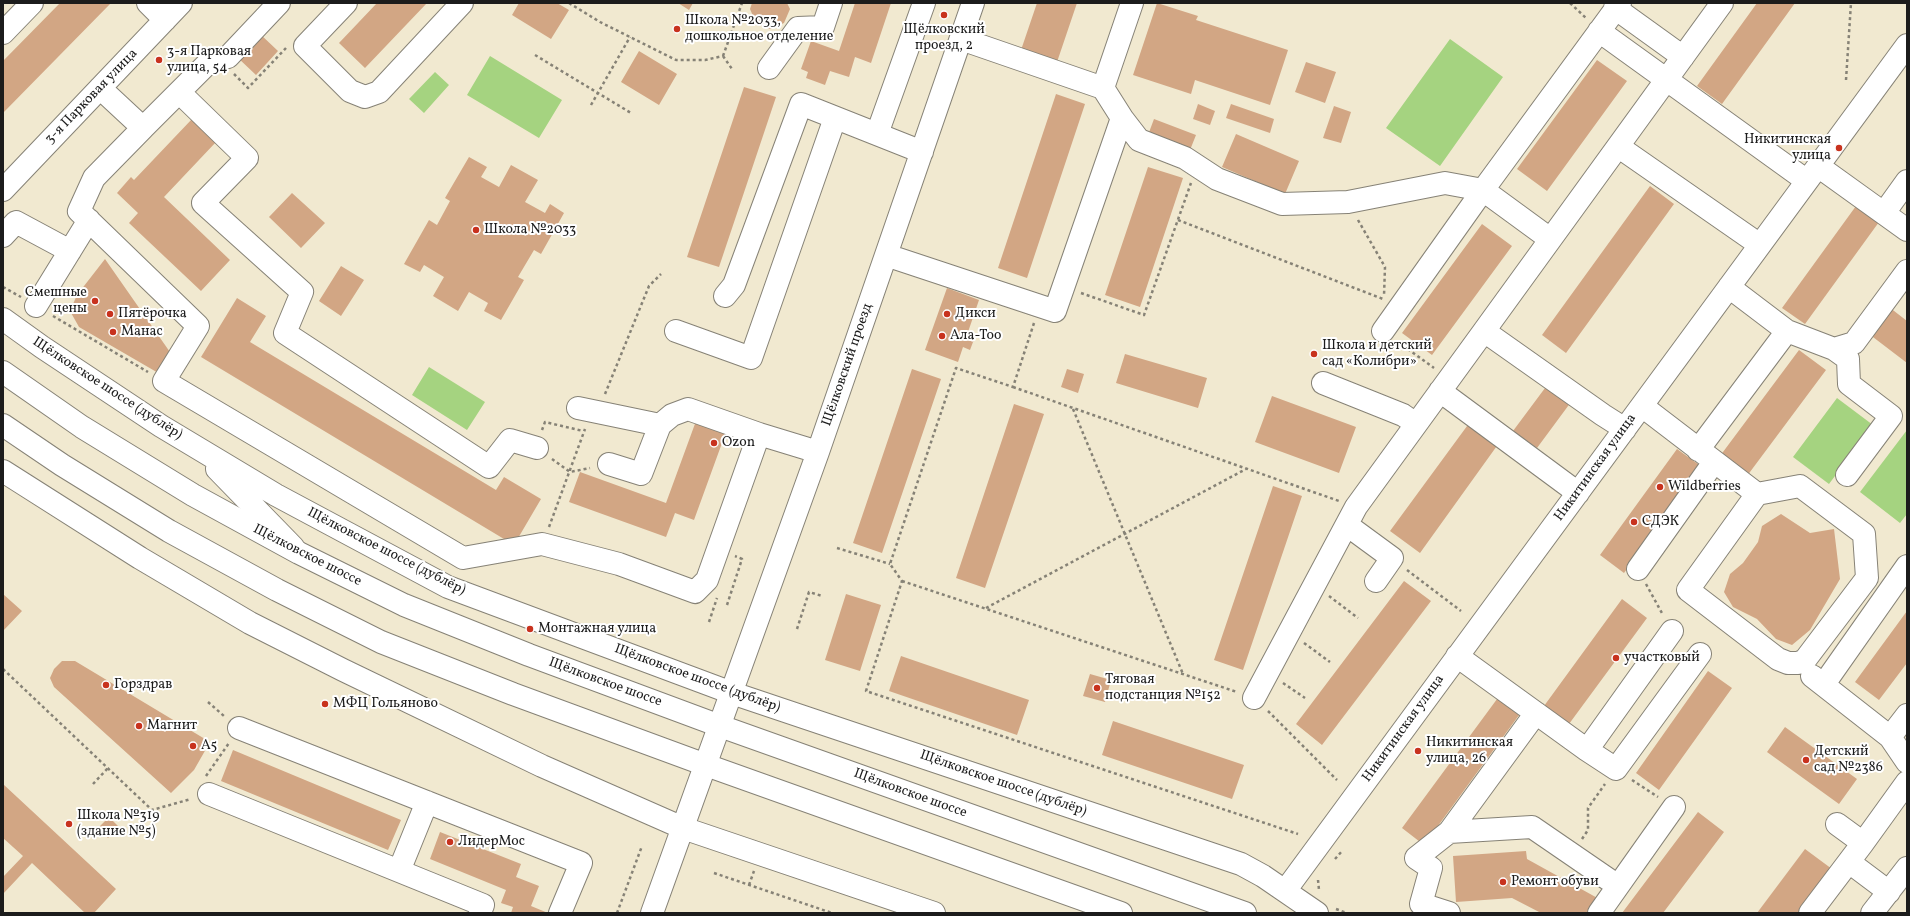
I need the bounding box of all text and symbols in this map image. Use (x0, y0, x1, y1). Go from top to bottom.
marker: Щёлковский проезд, 2 (939, 10, 949, 20)
place label: Школа №2033, дошкольное отделение (685, 13, 833, 46)
place label: Щёлковский проезд, 2 (903, 22, 985, 54)
marker: Школа №2033, дошкольное отделение (672, 24, 682, 34)
place label: 3-я Парковая улица, 54 (167, 44, 251, 76)
street label: 3-я Парковая улица (42, 46, 142, 148)
marker: 3-я Парковая улица, 54 (154, 55, 164, 65)
place label: Никитинская улица (1744, 132, 1831, 164)
marker: Никитинская улица (1834, 143, 1844, 153)
place label: Школа №2033 (484, 222, 576, 238)
marker: Школа №2033 (471, 225, 481, 235)
place label: Смешные цены (25, 285, 87, 318)
marker: Смешные цены (90, 296, 100, 306)
street label: Щёлковский проезд (819, 301, 877, 429)
place label: Пятёрочка (118, 306, 187, 322)
place label: Дикси (955, 306, 996, 322)
marker: Пятёрочка (105, 309, 115, 319)
marker: Дикси (942, 309, 952, 319)
place label: Манас (121, 324, 163, 340)
marker: Манас (108, 327, 118, 337)
place label: Ала-Тоо (950, 328, 1001, 344)
marker: Ала-Тоо (937, 331, 947, 341)
street label: Щёлковское шоссе (дублёр) (29, 334, 185, 444)
place label: Школа и детский сад «Колибри» (1322, 338, 1432, 370)
marker: Школа и детский сад «Колибри» (1309, 349, 1319, 359)
street label: Никитинская улица (1551, 411, 1641, 525)
place label: Ozon (722, 435, 755, 451)
marker: Ozon (709, 438, 719, 448)
place label: Wildberries (1668, 479, 1741, 495)
marker: Wildberries (1655, 482, 1665, 492)
street label: Щёлковское шоссе (дублёр) (304, 505, 468, 599)
place label: СДЭК (1642, 514, 1679, 530)
marker: СДЭК (1629, 517, 1639, 527)
street label: Щёлковское шоссе (250, 521, 364, 591)
place label: Монтажная улица (538, 621, 656, 637)
marker: Монтажная улица (525, 624, 535, 634)
street label: Щёлковское шоссе (дублёр) (612, 641, 782, 717)
place label: участковый (1624, 650, 1700, 666)
marker: участковый (1611, 653, 1621, 663)
street label: Щёлковское шоссе (546, 655, 664, 711)
place label: Тяговая подстанция №152 (1105, 672, 1221, 704)
street label: Никитинская улица (1359, 672, 1449, 786)
place label: Горздрав (114, 677, 172, 693)
marker: Горздрав (101, 680, 111, 690)
marker: Тяговая подстанция №152 (1092, 683, 1102, 693)
place label: МФЦ Гольяново (333, 696, 438, 712)
marker: МФЦ Гольяново (320, 699, 330, 709)
place label: Магнит (147, 718, 197, 734)
marker: Магнит (134, 721, 144, 731)
place label: Никитинская улица, 26 (1426, 735, 1513, 768)
place label: А5 (201, 738, 217, 754)
marker: А5 (188, 741, 198, 751)
place label: Детский сад №2386 (1814, 744, 1883, 776)
marker: Никитинская улица, 26 (1413, 746, 1423, 756)
street label: Щёлковское шоссе (дублёр) (917, 747, 1089, 821)
marker: Детский сад №2386 (1801, 755, 1811, 765)
street label: Щёлковское шоссе (851, 766, 969, 822)
place label: Школа №319 (здание №5) (77, 808, 159, 840)
marker: Школа №319 (здание №5) (64, 819, 74, 829)
place label: ЛидерМос (458, 834, 525, 850)
marker: ЛидерМос (445, 837, 455, 847)
place label: Ремонт обуви (1511, 874, 1599, 890)
marker: Ремонт обуви (1498, 877, 1508, 887)

